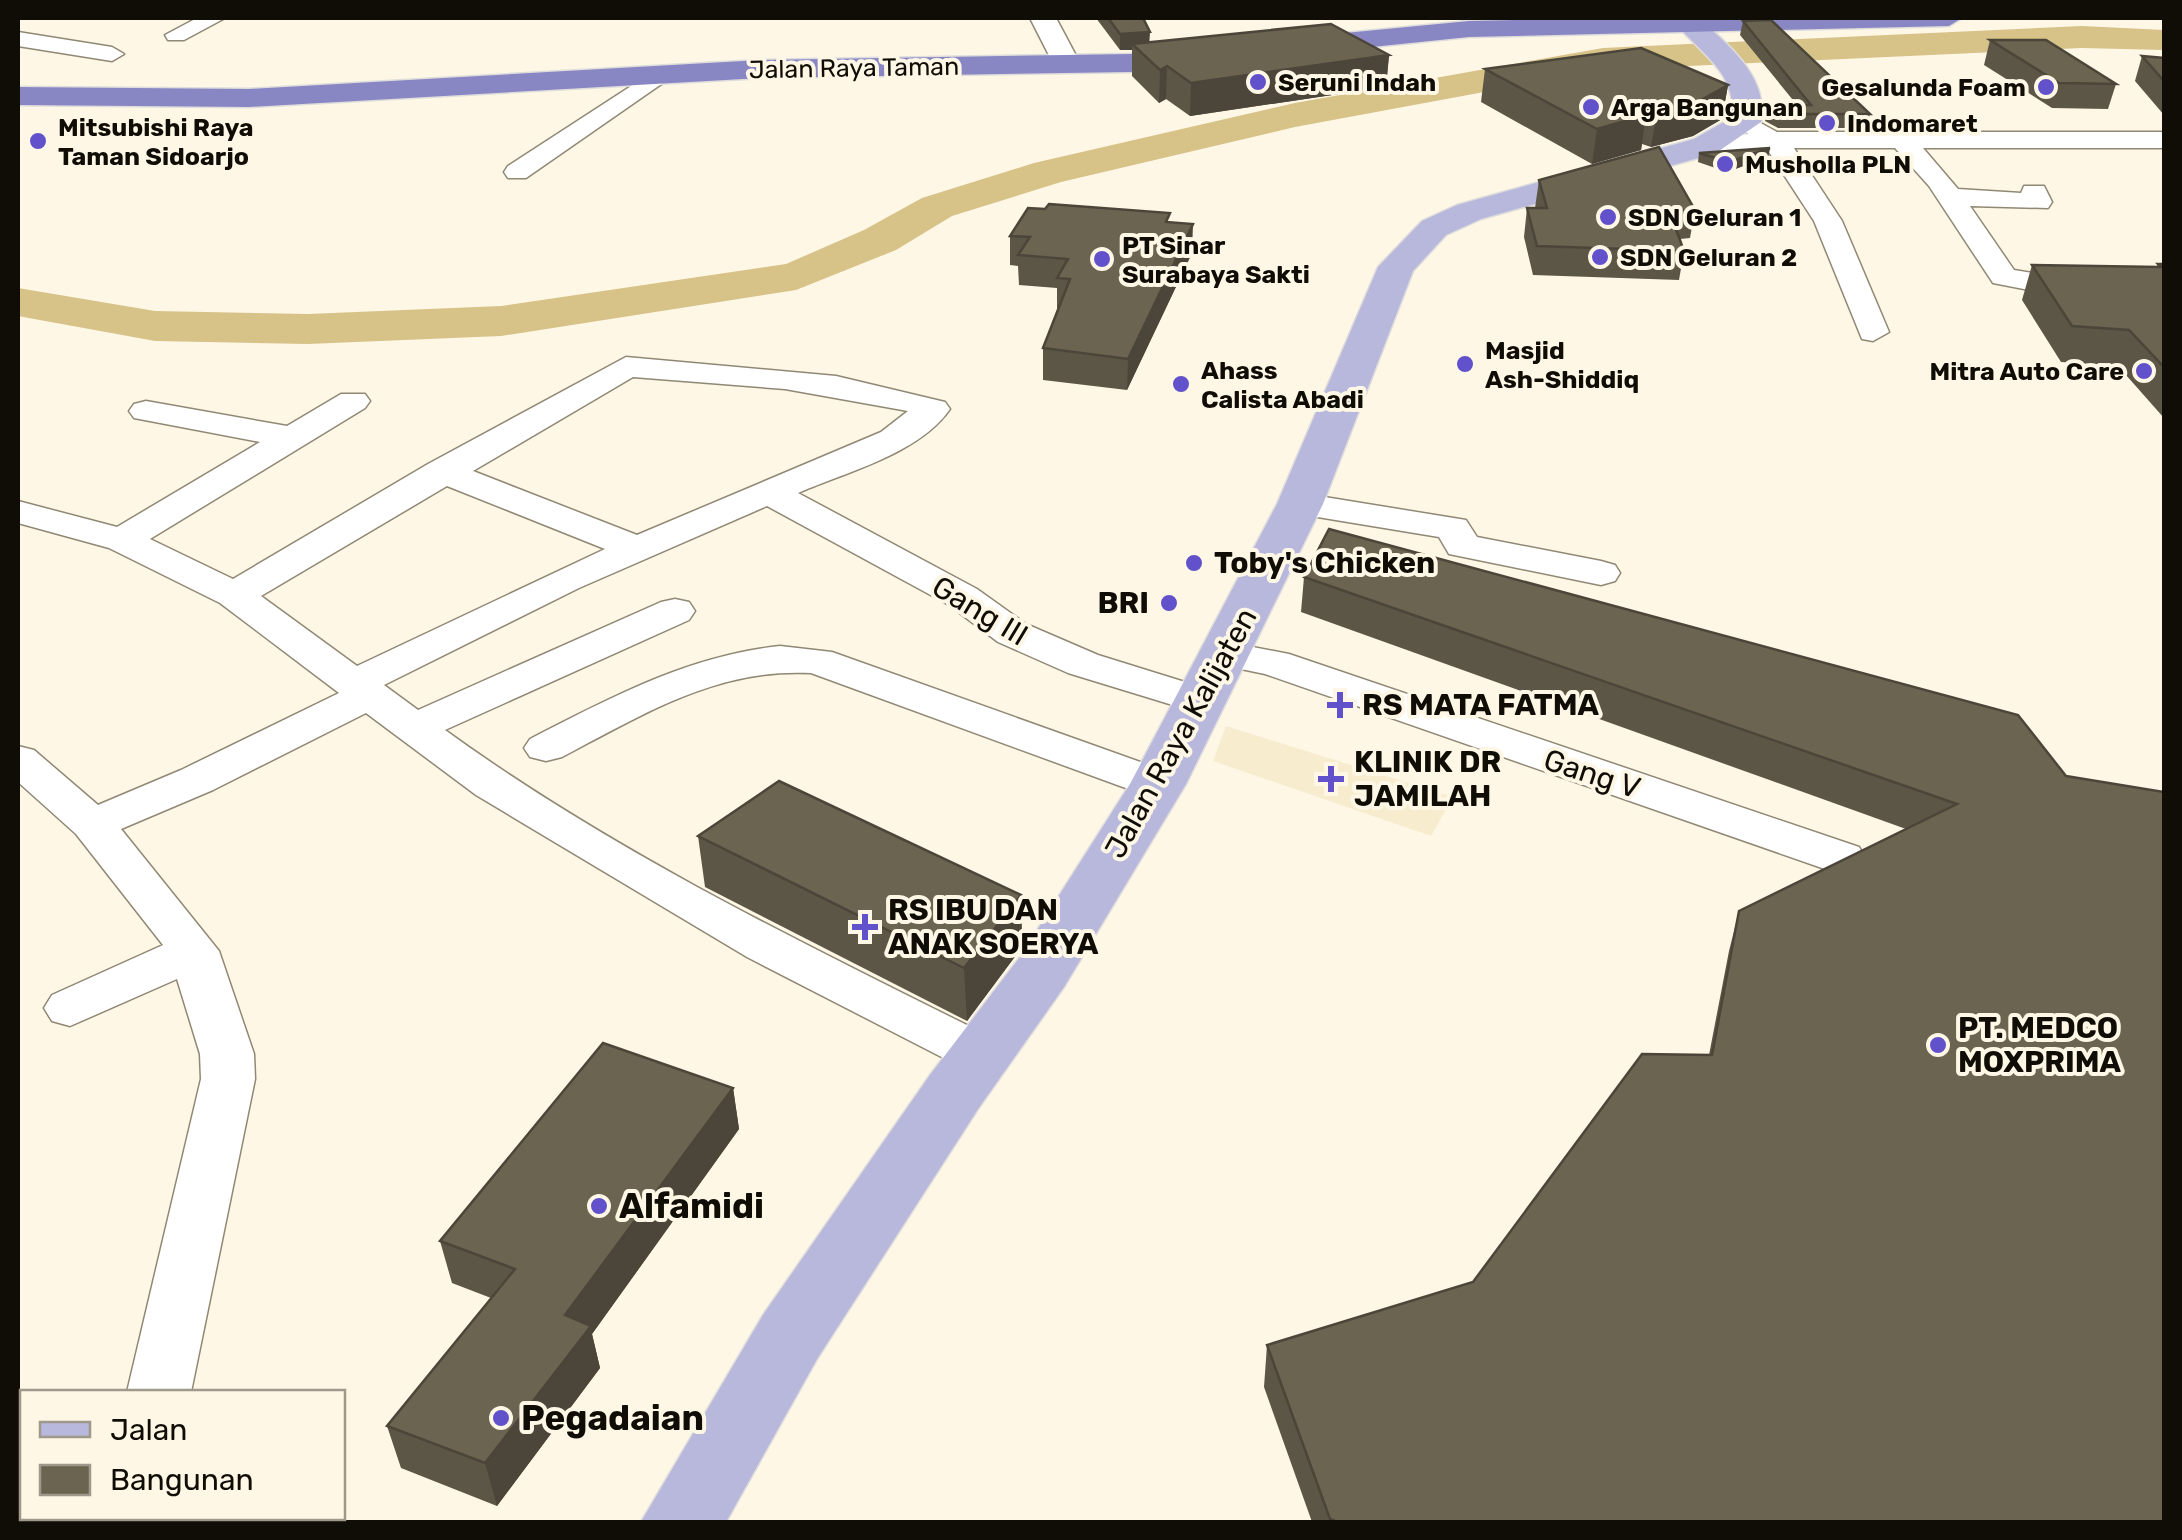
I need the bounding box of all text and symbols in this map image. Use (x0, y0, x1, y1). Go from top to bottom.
street label: Jalan Raya Taman (749, 52, 959, 84)
place label: Seruni Indah (1278, 68, 1436, 97)
marker: Seruni Indah (1247, 71, 1269, 93)
place label: Gesalunda Foam (1821, 73, 2026, 102)
marker: Gesalunda Foam (2035, 76, 2057, 98)
place label: Arga Bangunan (1611, 93, 1803, 122)
marker: Arga Bangunan (1580, 96, 1602, 118)
place label: Indomaret (1847, 109, 1978, 138)
marker: Indomaret (1816, 112, 1838, 134)
place label: Mitsubishi Raya Taman Sidoarjo (58, 113, 254, 171)
marker: Mitsubishi Raya Taman Sidoarjo (27, 130, 49, 152)
place label: Musholla PLN (1745, 150, 1911, 179)
marker: Musholla PLN (1714, 153, 1736, 175)
place label: SDN Geluran 1 (1628, 203, 1802, 232)
marker: SDN Geluran 1 (1597, 206, 1619, 228)
place label: PT Sinar Surabaya Sakti (1122, 231, 1310, 289)
place label: SDN Geluran 2 (1620, 243, 1797, 272)
marker: SDN Geluran 2 (1589, 246, 1611, 268)
marker: PT Sinar Surabaya Sakti (1091, 248, 1113, 270)
place label: Masjid Ash-Shiddiq (1485, 336, 1639, 394)
marker: Masjid Ash-Shiddiq (1454, 353, 1476, 375)
place label: Ahass Calista Abadi (1201, 356, 1364, 414)
place label: Mitra Auto Care (1929, 357, 2124, 386)
marker: Mitra Auto Care (2133, 360, 2155, 382)
marker: Ahass Calista Abadi (1170, 373, 1192, 395)
place label: Toby's Chicken (1214, 545, 1435, 581)
marker: Toby's Chicken (1183, 552, 1205, 574)
street label: Gang III (926, 569, 1034, 653)
place label: BRI (1097, 585, 1149, 621)
marker: BRI (1158, 592, 1180, 614)
street label: Jalan Raya Kalijaten (1097, 602, 1265, 864)
place label: RS MATA FATMA (1362, 687, 1600, 723)
marker: RS MATA FATMA (1327, 692, 1353, 718)
street label: Gang V (1539, 742, 1645, 806)
place label: KLINIK DR JAMILAH (1354, 744, 1501, 814)
marker: KLINIK DR JAMILAH (1318, 766, 1344, 792)
place label: RS IBU DAN ANAK SOERYA (888, 892, 1099, 962)
marker: RS IBU DAN ANAK SOERYA (852, 914, 878, 940)
place label: PT. MEDCO MOXPRIMA (1958, 1010, 2122, 1080)
marker: PT. MEDCO MOXPRIMA (1927, 1034, 1949, 1056)
place label: Alfamidi (619, 1185, 764, 1227)
marker: Alfamidi (588, 1195, 610, 1217)
legend (20, 1390, 345, 1520)
place label: Pegadaian (521, 1397, 704, 1439)
marker: Pegadaian (490, 1407, 512, 1429)
text: Jalan (110, 1412, 188, 1448)
text: Bangunan (110, 1462, 254, 1498)

